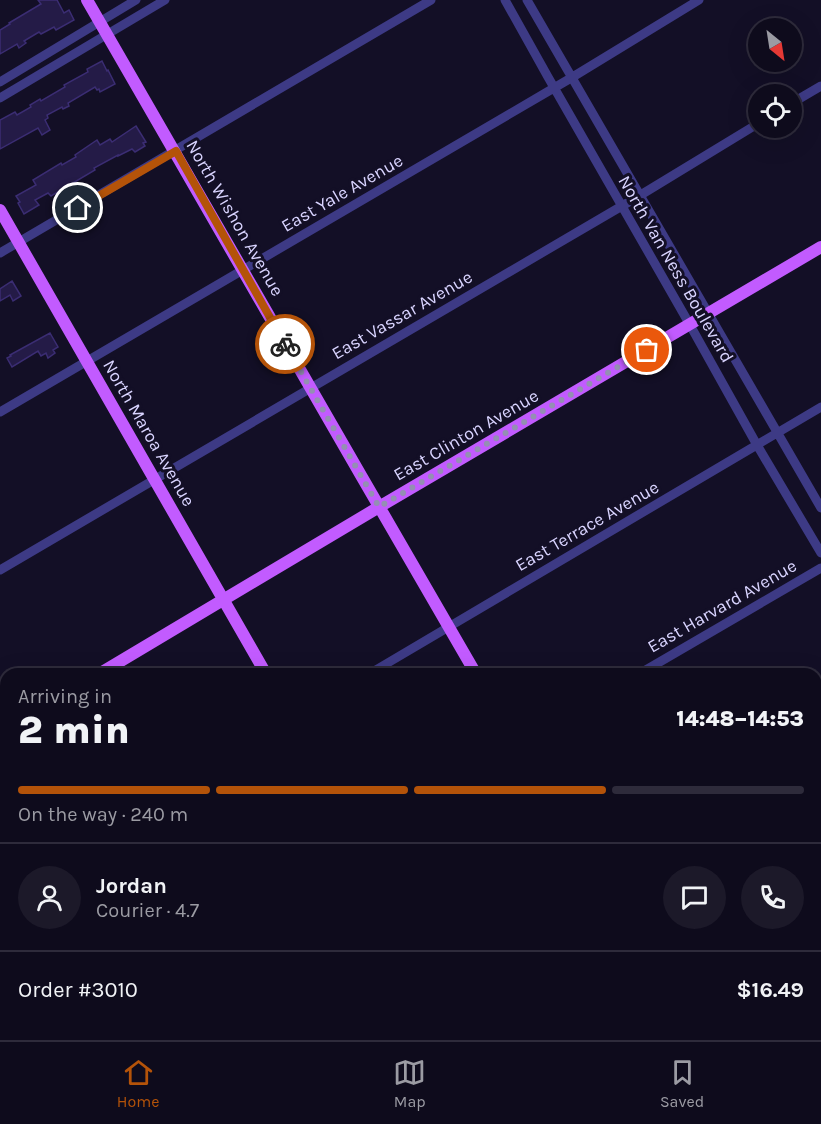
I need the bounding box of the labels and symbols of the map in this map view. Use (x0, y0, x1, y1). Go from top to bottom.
north arrow (748, 18, 802, 72)
street label: North Wishon Avenue (181, 136, 289, 300)
street label: East Yale Avenue (277, 149, 407, 237)
street label: North Van Ness Boulevard (613, 172, 739, 366)
pin (52, 182, 103, 233)
street label: East Vassar Avenue (328, 266, 476, 364)
courier (255, 314, 315, 374)
pin (621, 324, 672, 375)
street label: North Maroa Avenue (98, 356, 200, 510)
street label: East Clinton Avenue (390, 385, 542, 485)
street label: East Terrace Avenue (511, 476, 663, 576)
street label: East Harvard Avenue (643, 554, 801, 658)

